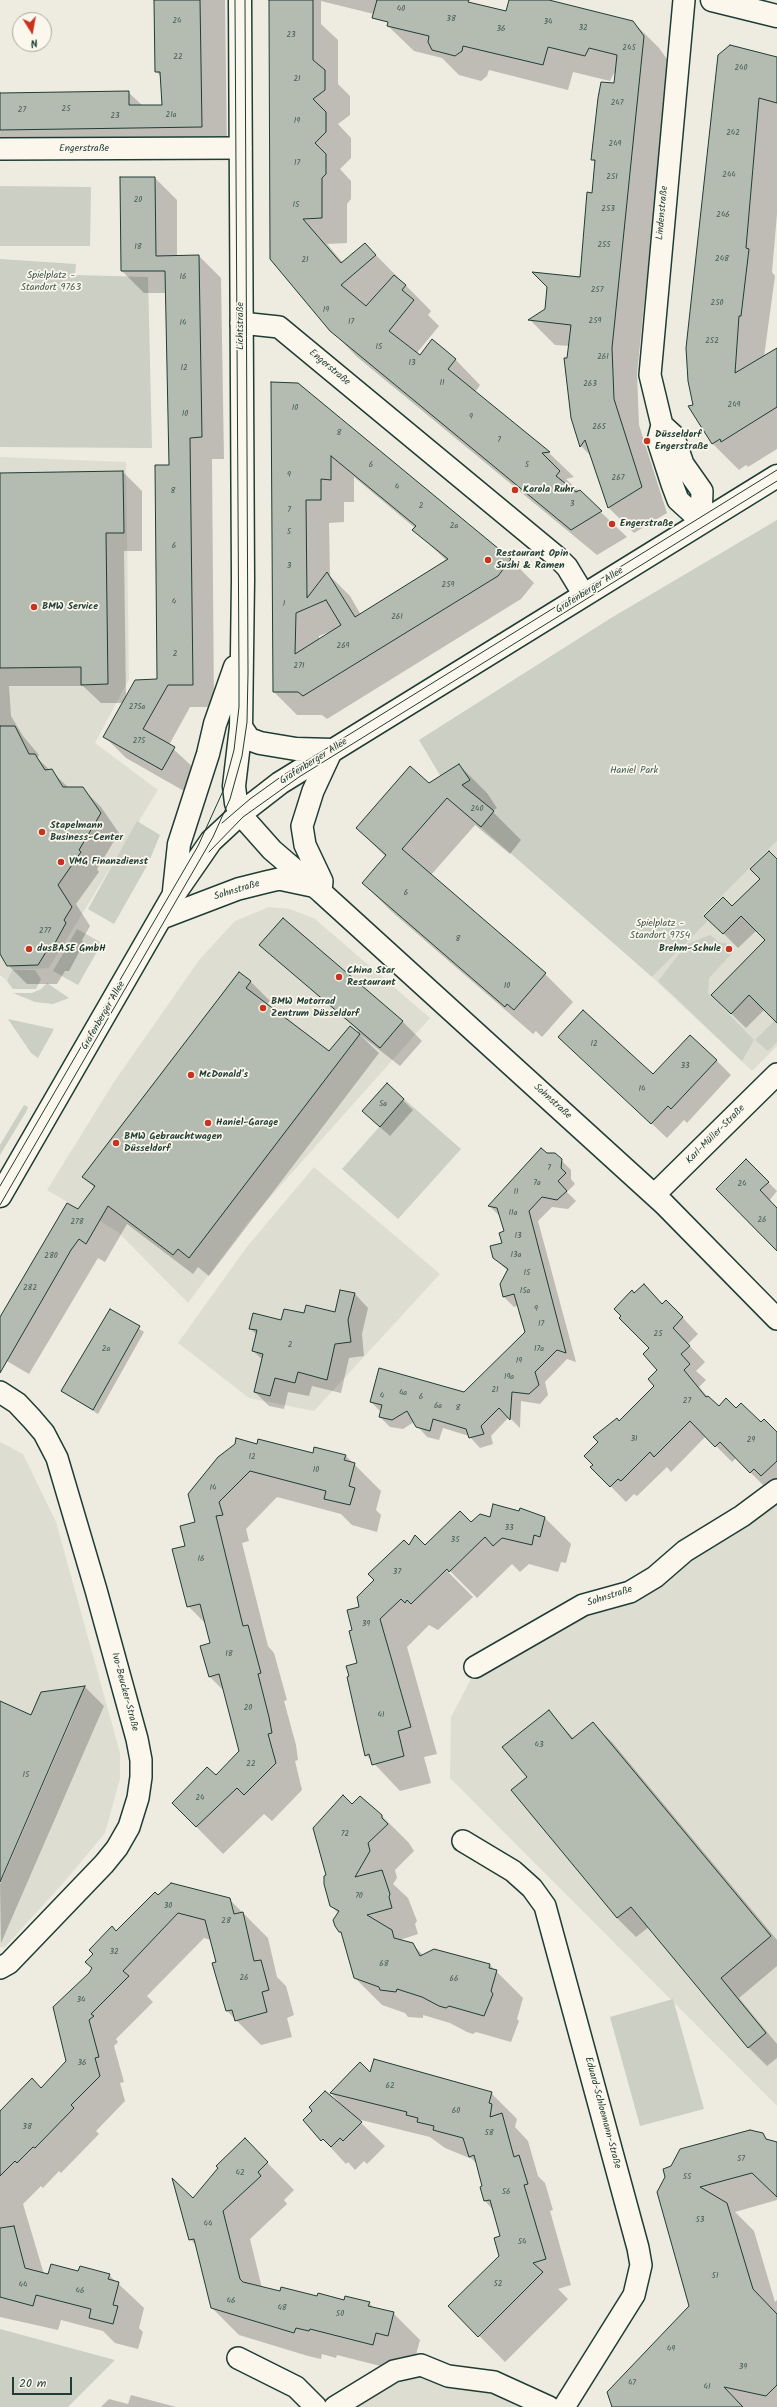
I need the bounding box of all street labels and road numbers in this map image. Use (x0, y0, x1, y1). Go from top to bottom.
street label: Engerstraße (59, 143, 109, 155)
street label: Lindenstraße (655, 185, 671, 241)
street label: Lichtstraße (235, 302, 247, 350)
street label: Engerstraße (306, 347, 352, 389)
street label: Grafenberger Allee (554, 565, 626, 617)
street label: Grafenberger Allee (278, 736, 350, 788)
street label: Sohnstraße (213, 878, 261, 904)
street label: Grafenberger Allee (79, 980, 129, 1052)
street label: Sohnstraße (531, 1082, 573, 1122)
street label: Karl-Müller-Straße (684, 1103, 748, 1167)
street label: Sohnstraße (586, 1584, 634, 1610)
street label: Ivo-Beucker-Straße (108, 1651, 140, 1733)
street label: Eduard-Schloemann-Straße (581, 2056, 623, 2170)

